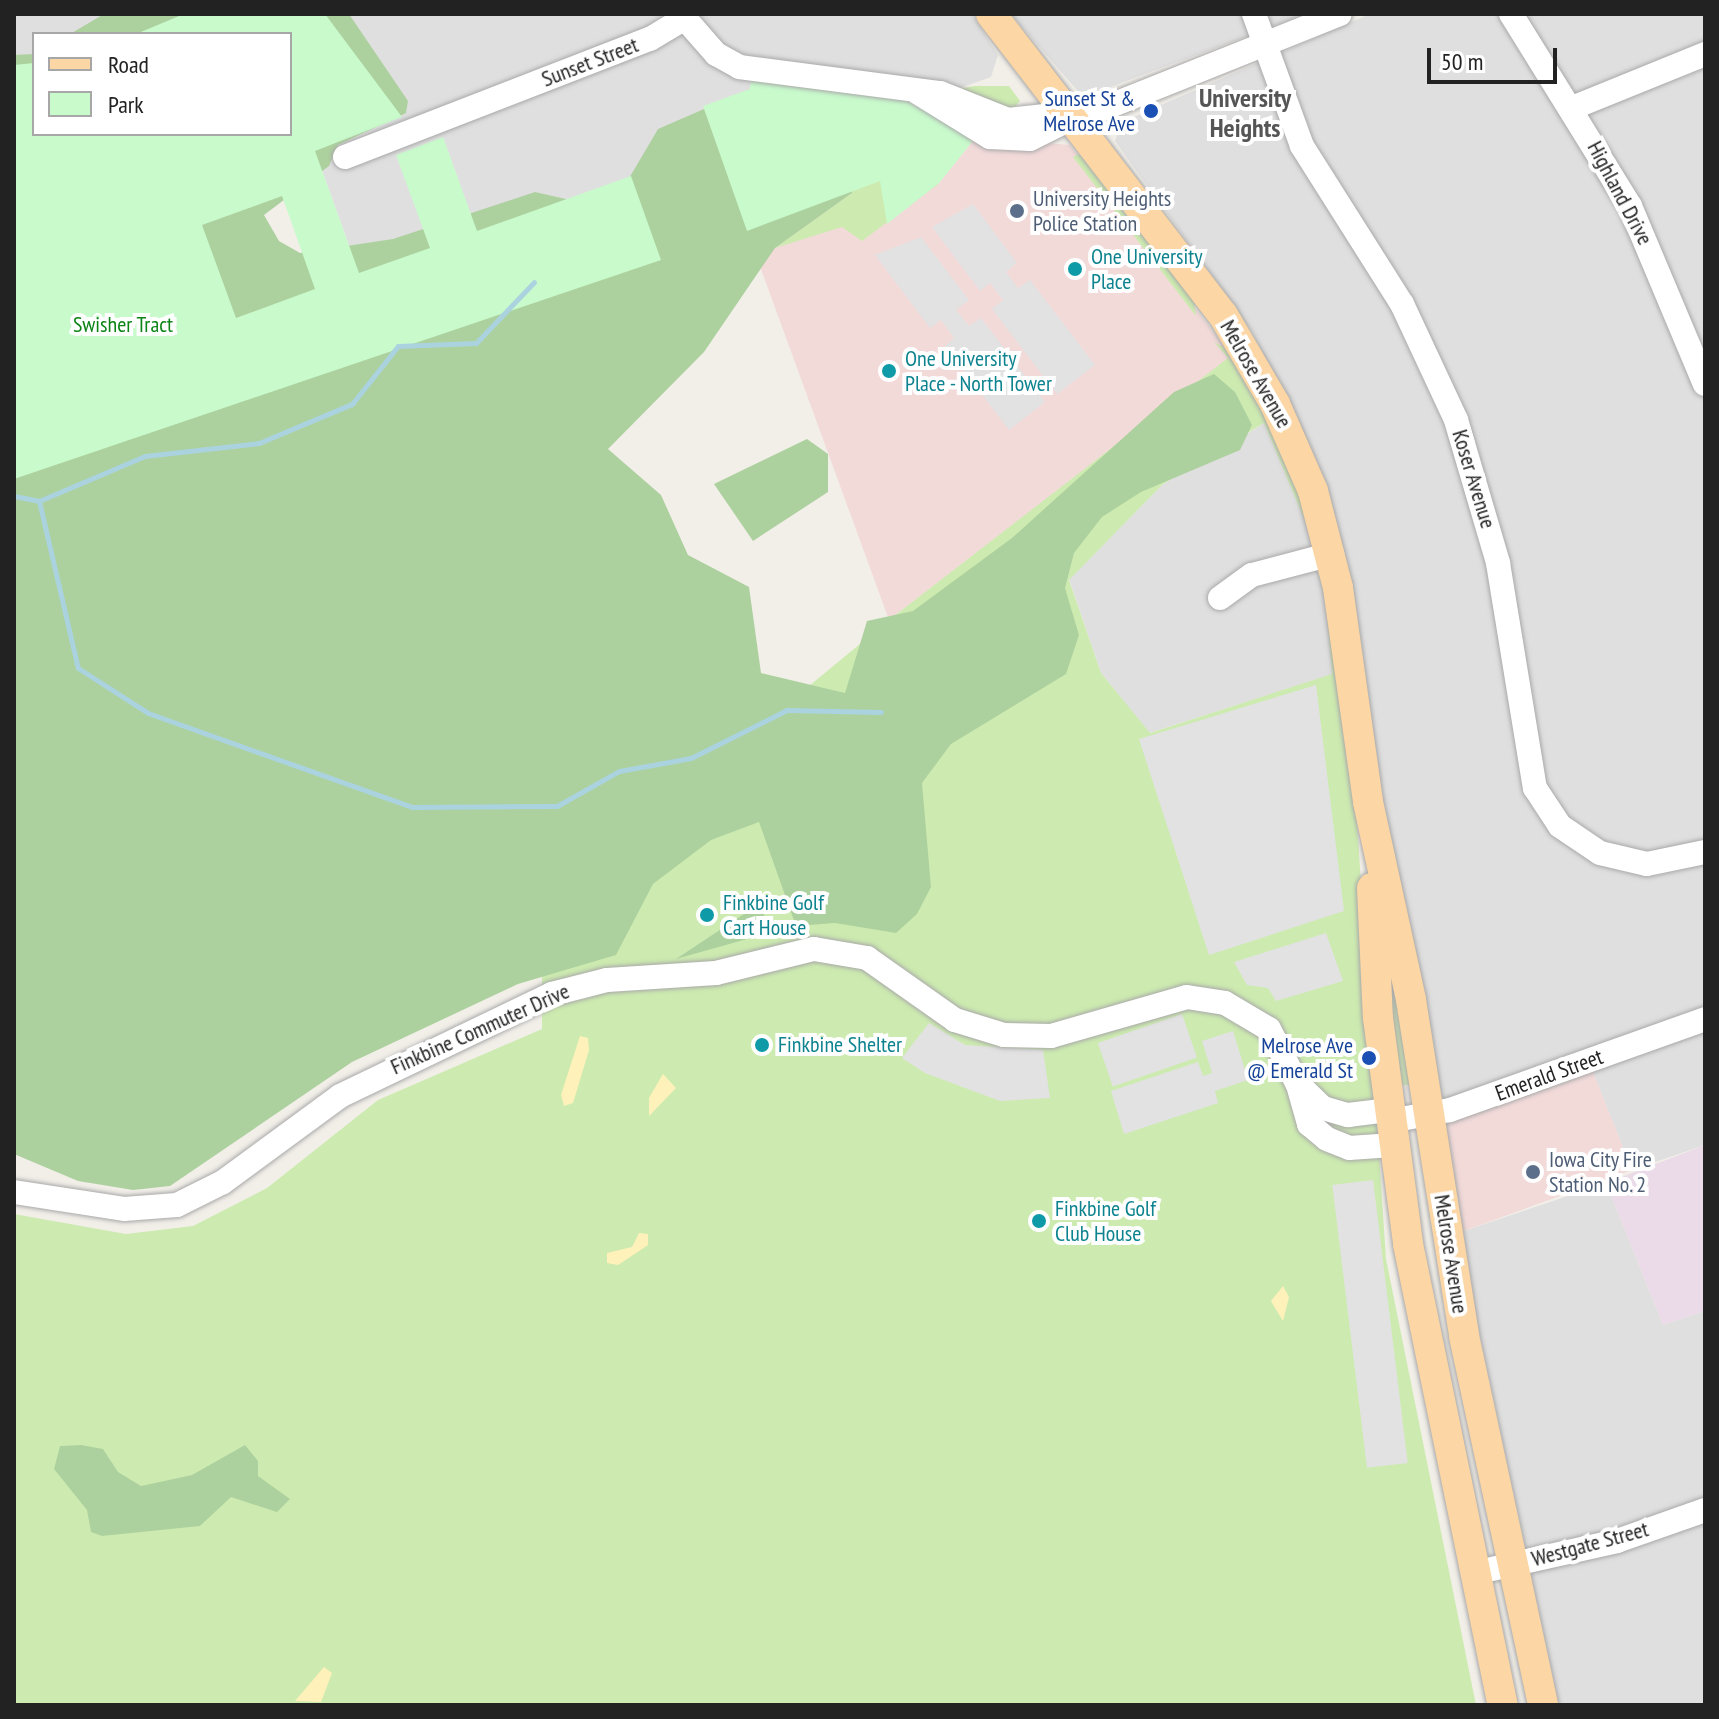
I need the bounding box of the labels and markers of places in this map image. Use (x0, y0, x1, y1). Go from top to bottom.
place label: Sunset St & Melrose Ave (1043, 85, 1135, 136)
marker: Sunset St & Melrose Ave (1142, 102, 1160, 120)
place label: University Heights Police Station (1033, 185, 1172, 236)
marker: University Heights Police Station (1008, 202, 1026, 220)
place label: One University Place (1091, 243, 1202, 294)
marker: One University Place (1066, 260, 1084, 278)
place label: One University Place - North Tower (905, 345, 1054, 396)
marker: One University Place - North Tower (880, 362, 898, 380)
place label: Finkbine Golf Cart House (723, 889, 824, 940)
marker: Finkbine Golf Cart House (698, 906, 716, 924)
place label: Finkbine Shelter (778, 1032, 902, 1058)
place label: Melrose Ave @ Emerald St (1247, 1032, 1353, 1084)
marker: Finkbine Shelter (753, 1036, 771, 1054)
marker: Melrose Ave @ Emerald St (1360, 1049, 1378, 1067)
place label: Iowa City Fire Station No. 2 (1549, 1146, 1653, 1198)
marker: Iowa City Fire Station No. 2 (1524, 1163, 1542, 1181)
place label: Finkbine Golf Club House (1055, 1195, 1156, 1246)
marker: Finkbine Golf Club House (1030, 1212, 1048, 1230)

